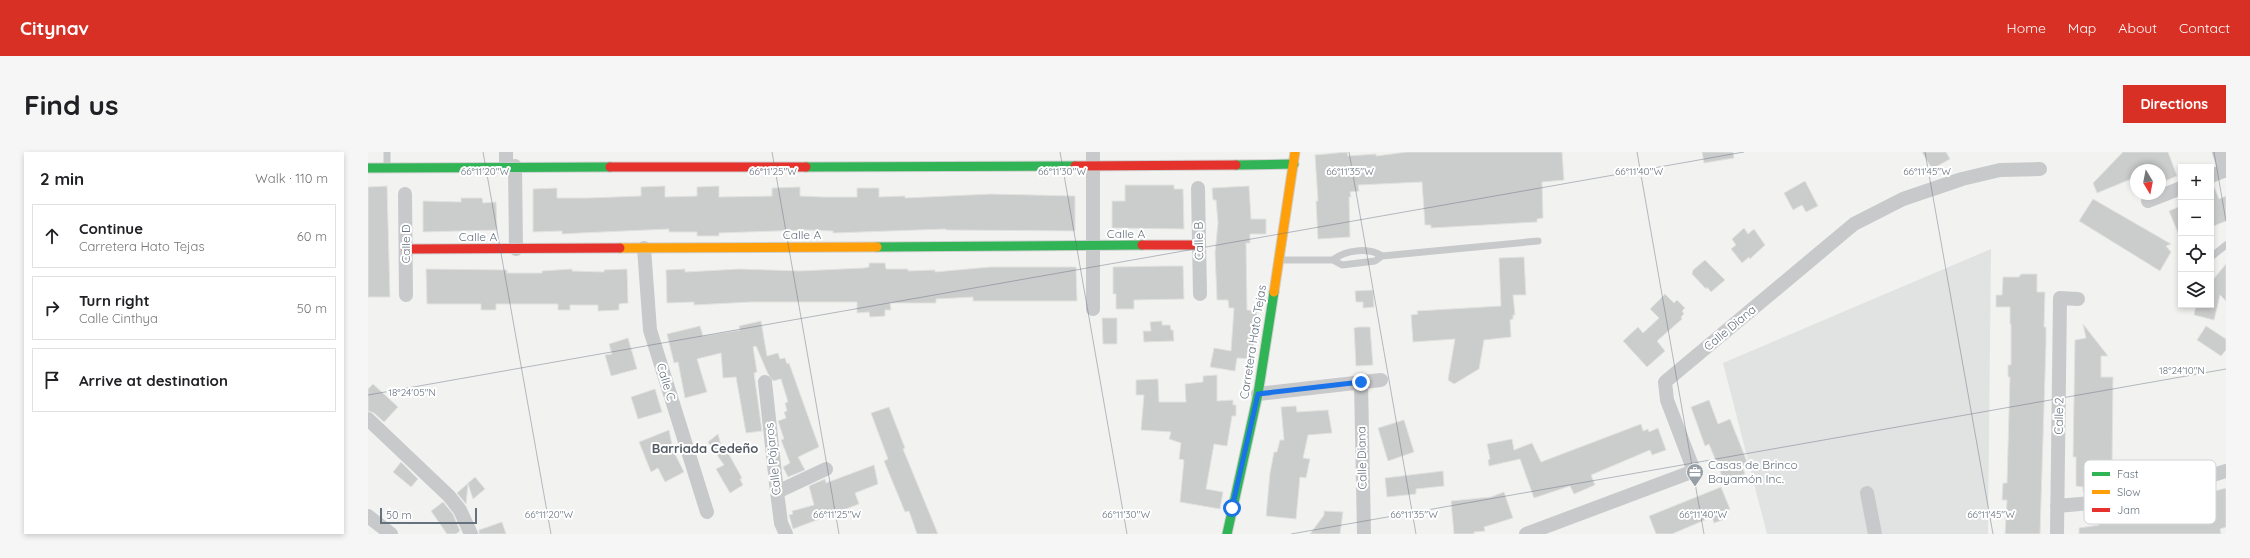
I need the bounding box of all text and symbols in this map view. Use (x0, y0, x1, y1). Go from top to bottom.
text: Citynav (20, 16, 89, 40)
text: Home (2007, 19, 2046, 37)
text: Map (2068, 19, 2096, 37)
text: About (2118, 19, 2157, 37)
text: Contact (2179, 19, 2230, 37)
button: Directions (2123, 85, 2226, 123)
text: Find us (24, 87, 118, 122)
north arrow (2130, 164, 2166, 200)
map controls (2178, 164, 2214, 308)
button: + (2178, 164, 2214, 200)
text: 66°11'20"W (461, 165, 510, 178)
text: 66°11'25"W (749, 165, 797, 178)
text: 66°11'30"W (1038, 165, 1086, 178)
text: 66°11'35"W (1326, 165, 1374, 178)
text: 66°11'40"W (1615, 165, 1663, 178)
text: 66°11'45"W (1903, 165, 1951, 178)
text: 2 min (40, 168, 84, 189)
text: Walk · 110 m (255, 170, 328, 186)
button: − (2178, 200, 2214, 236)
text: Continue (79, 219, 143, 238)
street label: Calle B (1191, 222, 1206, 260)
street label: Calle D (398, 224, 413, 264)
icon: ahead (41, 225, 63, 247)
street label: Calle A (1107, 226, 1145, 241)
street label: Calle A (783, 227, 821, 242)
text: 60 m (297, 228, 327, 244)
street label: Calle A (459, 229, 497, 244)
button: locate (2178, 236, 2214, 272)
text: Carretera Hato Tejas (79, 238, 205, 254)
button: layers (2178, 272, 2214, 308)
street label: Carretera Hato Tejas (1236, 283, 1269, 400)
text: Turn right (79, 291, 150, 310)
icon: right (41, 297, 63, 319)
text: 50 m (297, 300, 327, 316)
street label: Calle Diana (1701, 302, 1759, 354)
text: Calle Cinthya (79, 310, 158, 326)
street label: Calle C (654, 361, 679, 403)
text: 18°24'10"N (2159, 364, 2205, 377)
icon: arrive (41, 369, 63, 391)
text: Arrive at destination (79, 371, 228, 390)
route end (1352, 373, 1370, 391)
text: 18°24'05"N (388, 386, 436, 399)
street label: Calle 2 (2051, 397, 2066, 435)
street label: Calle Pájaros (761, 422, 784, 496)
street label: Calle Diana (1353, 426, 1370, 490)
district label: Barriada Cedeño (652, 440, 758, 456)
place label: Casas de Brinco Bayamón Inc. (1708, 457, 1798, 486)
legend (2084, 460, 2216, 524)
office icon: Casas de Brinco Bayamón Inc. (1685, 462, 1705, 487)
text: Fast (2117, 467, 2139, 481)
text: Slow (2117, 485, 2141, 499)
route start (1223, 499, 1241, 517)
text: Jam (2117, 503, 2140, 517)
scale bar (380, 506, 477, 525)
text: 50 m (386, 508, 412, 522)
text: 66°11'20"W (525, 508, 574, 521)
text: 66°11'25"W (813, 508, 861, 521)
text: 66°11'30"W (1102, 508, 1150, 521)
text: 66°11'35"W (1390, 508, 1438, 521)
text: 66°11'40"W (1679, 508, 1727, 521)
text: 66°11'45"W (1967, 508, 2015, 521)

